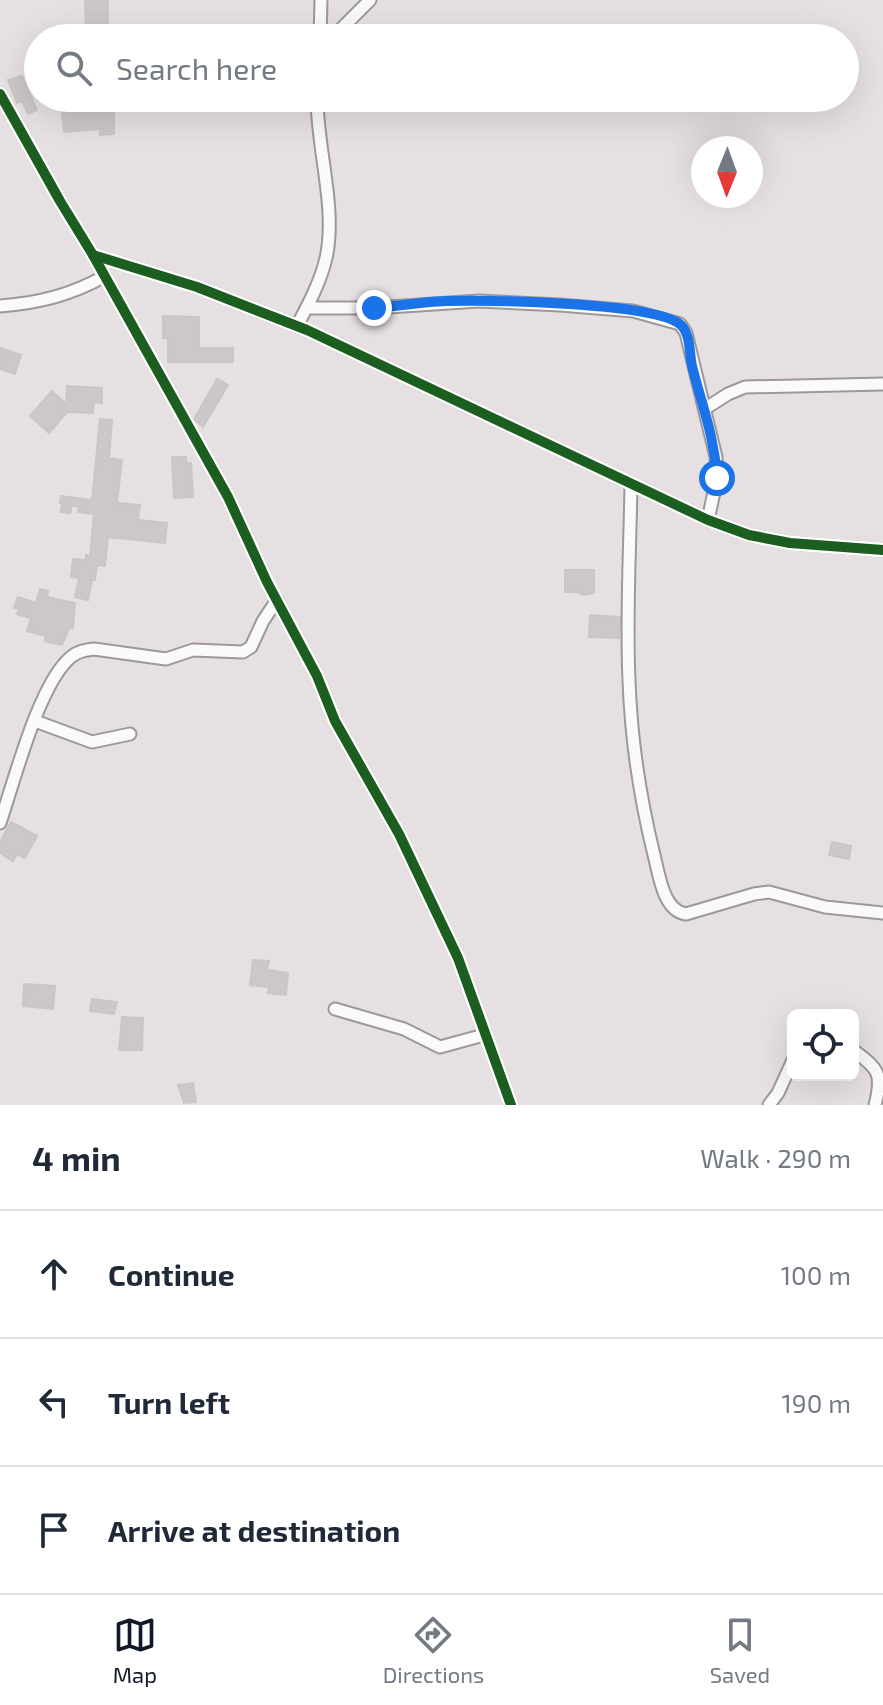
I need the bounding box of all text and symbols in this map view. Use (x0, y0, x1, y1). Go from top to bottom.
search box (24, 24, 859, 112)
icon: search (52, 46, 96, 90)
text: Search here (116, 50, 277, 86)
north arrow (691, 136, 763, 208)
route end (356, 290, 392, 326)
route start (699, 460, 735, 496)
map controls (787, 1009, 859, 1081)
button: locate (787, 1009, 859, 1081)
text: 4 min (32, 1137, 121, 1178)
text: Walk · 290 m (700, 1142, 851, 1173)
icon: ahead (32, 1252, 76, 1296)
text: Continue (108, 1256, 235, 1292)
text: 100 m (781, 1259, 851, 1290)
icon: left (32, 1380, 76, 1424)
text: Turn left (108, 1384, 230, 1420)
text: 190 m (782, 1387, 851, 1418)
icon: arrive (32, 1508, 76, 1552)
text: Arrive at destination (108, 1512, 400, 1548)
tab: Map (113, 1613, 157, 1687)
tab: Directions (383, 1613, 484, 1687)
tab: Saved (710, 1613, 770, 1687)

